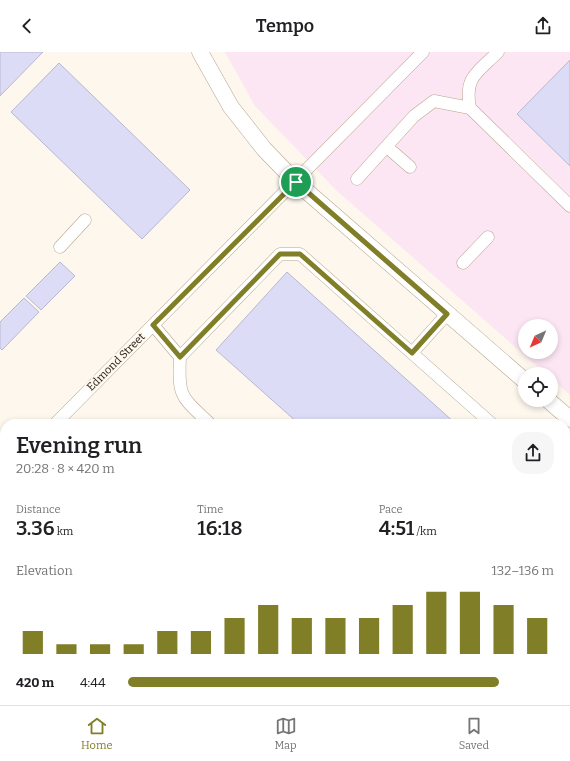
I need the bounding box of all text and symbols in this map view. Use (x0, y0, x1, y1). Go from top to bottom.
icon: back (16, 15, 38, 37)
text: Tempo (256, 15, 314, 37)
icon: share (532, 15, 554, 37)
pin (279, 165, 313, 199)
icon: arrive (285, 171, 307, 193)
north arrow (518, 319, 558, 359)
map controls (518, 319, 558, 407)
street label: Edmond Street (84, 330, 148, 394)
button: locate (518, 367, 558, 407)
text: Evening run (16, 432, 142, 459)
button: share (512, 432, 554, 474)
text: 20:28 · 8 × 420 m (16, 461, 115, 476)
text: Distance (16, 503, 61, 516)
text: Time (197, 503, 223, 516)
text: Pace (379, 503, 402, 516)
text: 3.36 (16, 516, 55, 540)
text: 16:18 (197, 516, 243, 540)
text: 4:51 (379, 516, 414, 540)
text: km (55, 525, 73, 538)
text: /km (414, 525, 437, 538)
text: Elevation (16, 563, 73, 578)
text: 132–136 m (491, 563, 554, 578)
text: 420 m (16, 675, 54, 690)
text: 4:44 (80, 675, 106, 690)
tab: Home (81, 715, 112, 752)
tab: Map (274, 715, 297, 752)
tab: Saved (459, 715, 489, 752)

